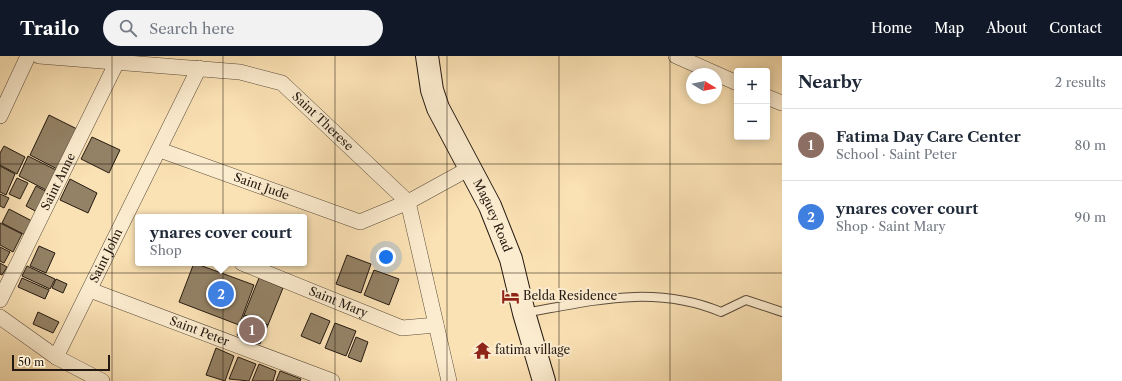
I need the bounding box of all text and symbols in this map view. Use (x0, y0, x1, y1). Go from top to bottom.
search box (103, 10, 383, 46)
text: Trailo (20, 17, 79, 40)
icon: search (117, 17, 139, 39)
text: Search here (149, 19, 234, 38)
text: Home (871, 19, 912, 37)
text: Map (934, 19, 964, 37)
text: About (986, 19, 1027, 37)
text: Contact (1049, 19, 1102, 37)
north arrow (686, 68, 722, 104)
map controls (734, 68, 770, 140)
button: + (734, 68, 770, 104)
text: Nearby (798, 72, 862, 92)
text: 2 results (1055, 74, 1106, 90)
street label: Saint Therese (289, 89, 357, 154)
button: − (734, 104, 770, 140)
text: Fatima Day Care Center (836, 127, 1021, 146)
text: 1 (808, 137, 814, 153)
text: 80 m (1074, 137, 1106, 153)
text: School · Saint Peter (836, 146, 957, 162)
street label: Saint Anne (37, 150, 78, 213)
street label: Saint Jude (232, 169, 292, 203)
street label: Maguey Road (470, 176, 516, 254)
text: ynares cover court (836, 199, 978, 218)
text: 2 (807, 209, 815, 225)
text: 90 m (1075, 209, 1106, 225)
popup (135, 214, 307, 266)
text: Shop · Saint Mary (836, 218, 946, 234)
text: ynares cover court (150, 223, 292, 242)
street label: Saint John (86, 225, 126, 285)
text: Shop (150, 242, 182, 258)
your location (376, 247, 396, 267)
pin: 2 (208, 279, 234, 309)
street label: Saint Mary (307, 283, 370, 320)
hotel icon: Belda Residence (500, 286, 520, 306)
place label: Belda Residence (523, 288, 618, 303)
street label: Saint Peter (168, 313, 232, 349)
pin: 1 (239, 315, 265, 345)
temple icon: fatima village (472, 340, 492, 360)
place label: fatima village (495, 342, 571, 357)
scale bar (12, 353, 110, 372)
text: 50 m (18, 355, 44, 369)

